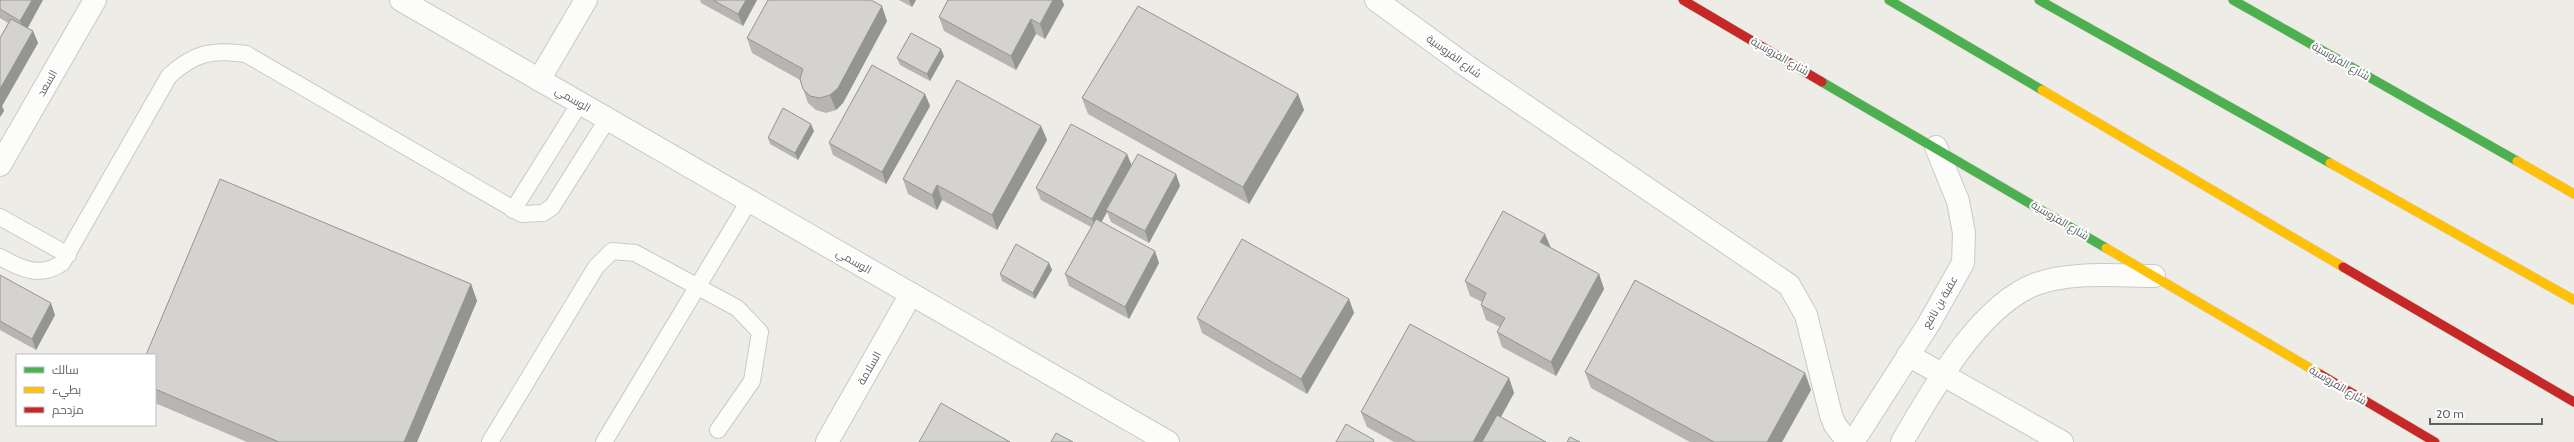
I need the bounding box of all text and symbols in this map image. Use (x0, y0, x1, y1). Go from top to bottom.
street label: شارع الفروسية (1423, 31, 1484, 82)
street label: شارع الفروسية (1748, 34, 1812, 79)
street label: شارع الفروسية (2309, 39, 2373, 84)
street label: السعد (34, 67, 60, 99)
street label: الوسمي (552, 83, 593, 116)
street label: شارع الفروسية (2028, 197, 2091, 244)
street label: الوسمي (833, 245, 874, 278)
street label: عقبة بن نافع (1919, 273, 1962, 331)
street label: السلامة (854, 349, 884, 387)
legend (16, 354, 156, 426)
text: سالك (52, 362, 79, 377)
street label: شارع الفروسية (2306, 362, 2369, 409)
text: بطيء (52, 382, 81, 400)
scale bar (2430, 400, 2542, 426)
text: مزدحم (52, 402, 84, 418)
text: 20 m (2436, 406, 2464, 421)

